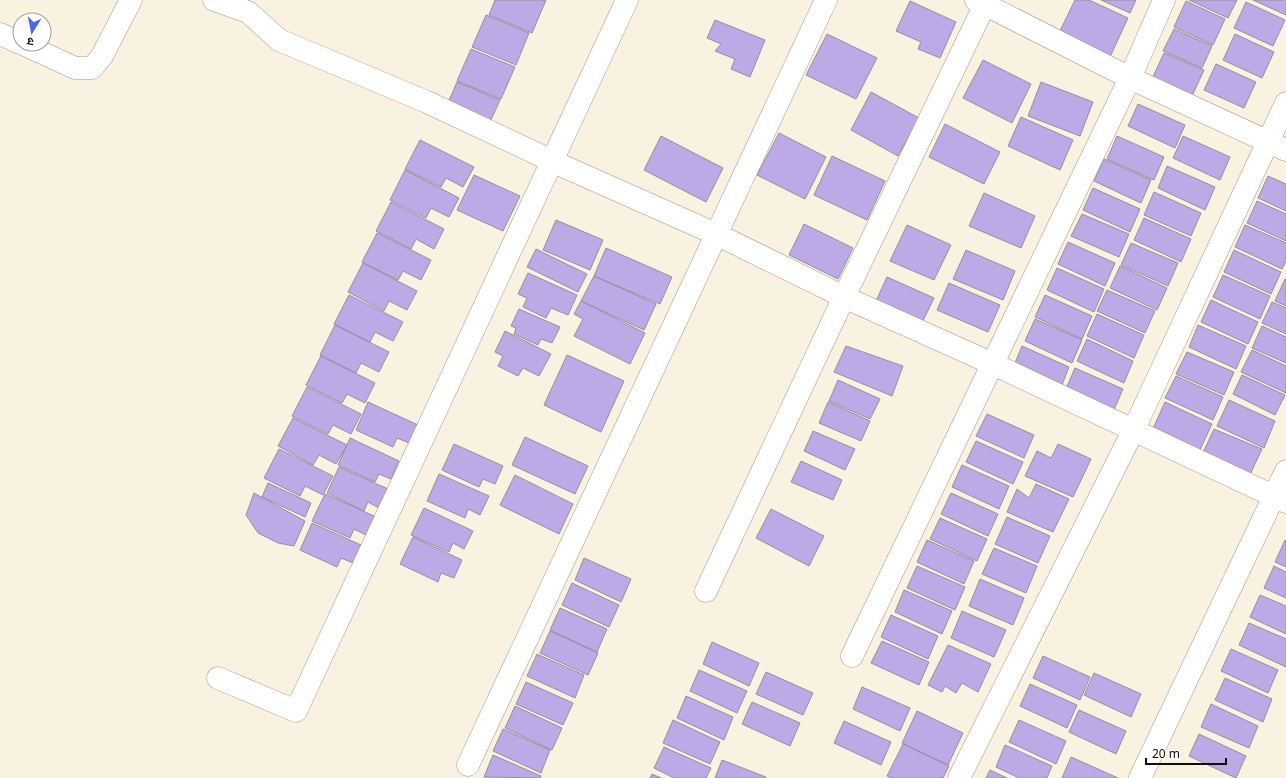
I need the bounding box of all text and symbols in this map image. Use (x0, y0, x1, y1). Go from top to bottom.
north arrow (12, 12, 52, 52)
text: उ (25, 34, 35, 50)
scale bar (1146, 740, 1226, 766)
text: 20 m (1152, 745, 1180, 762)

